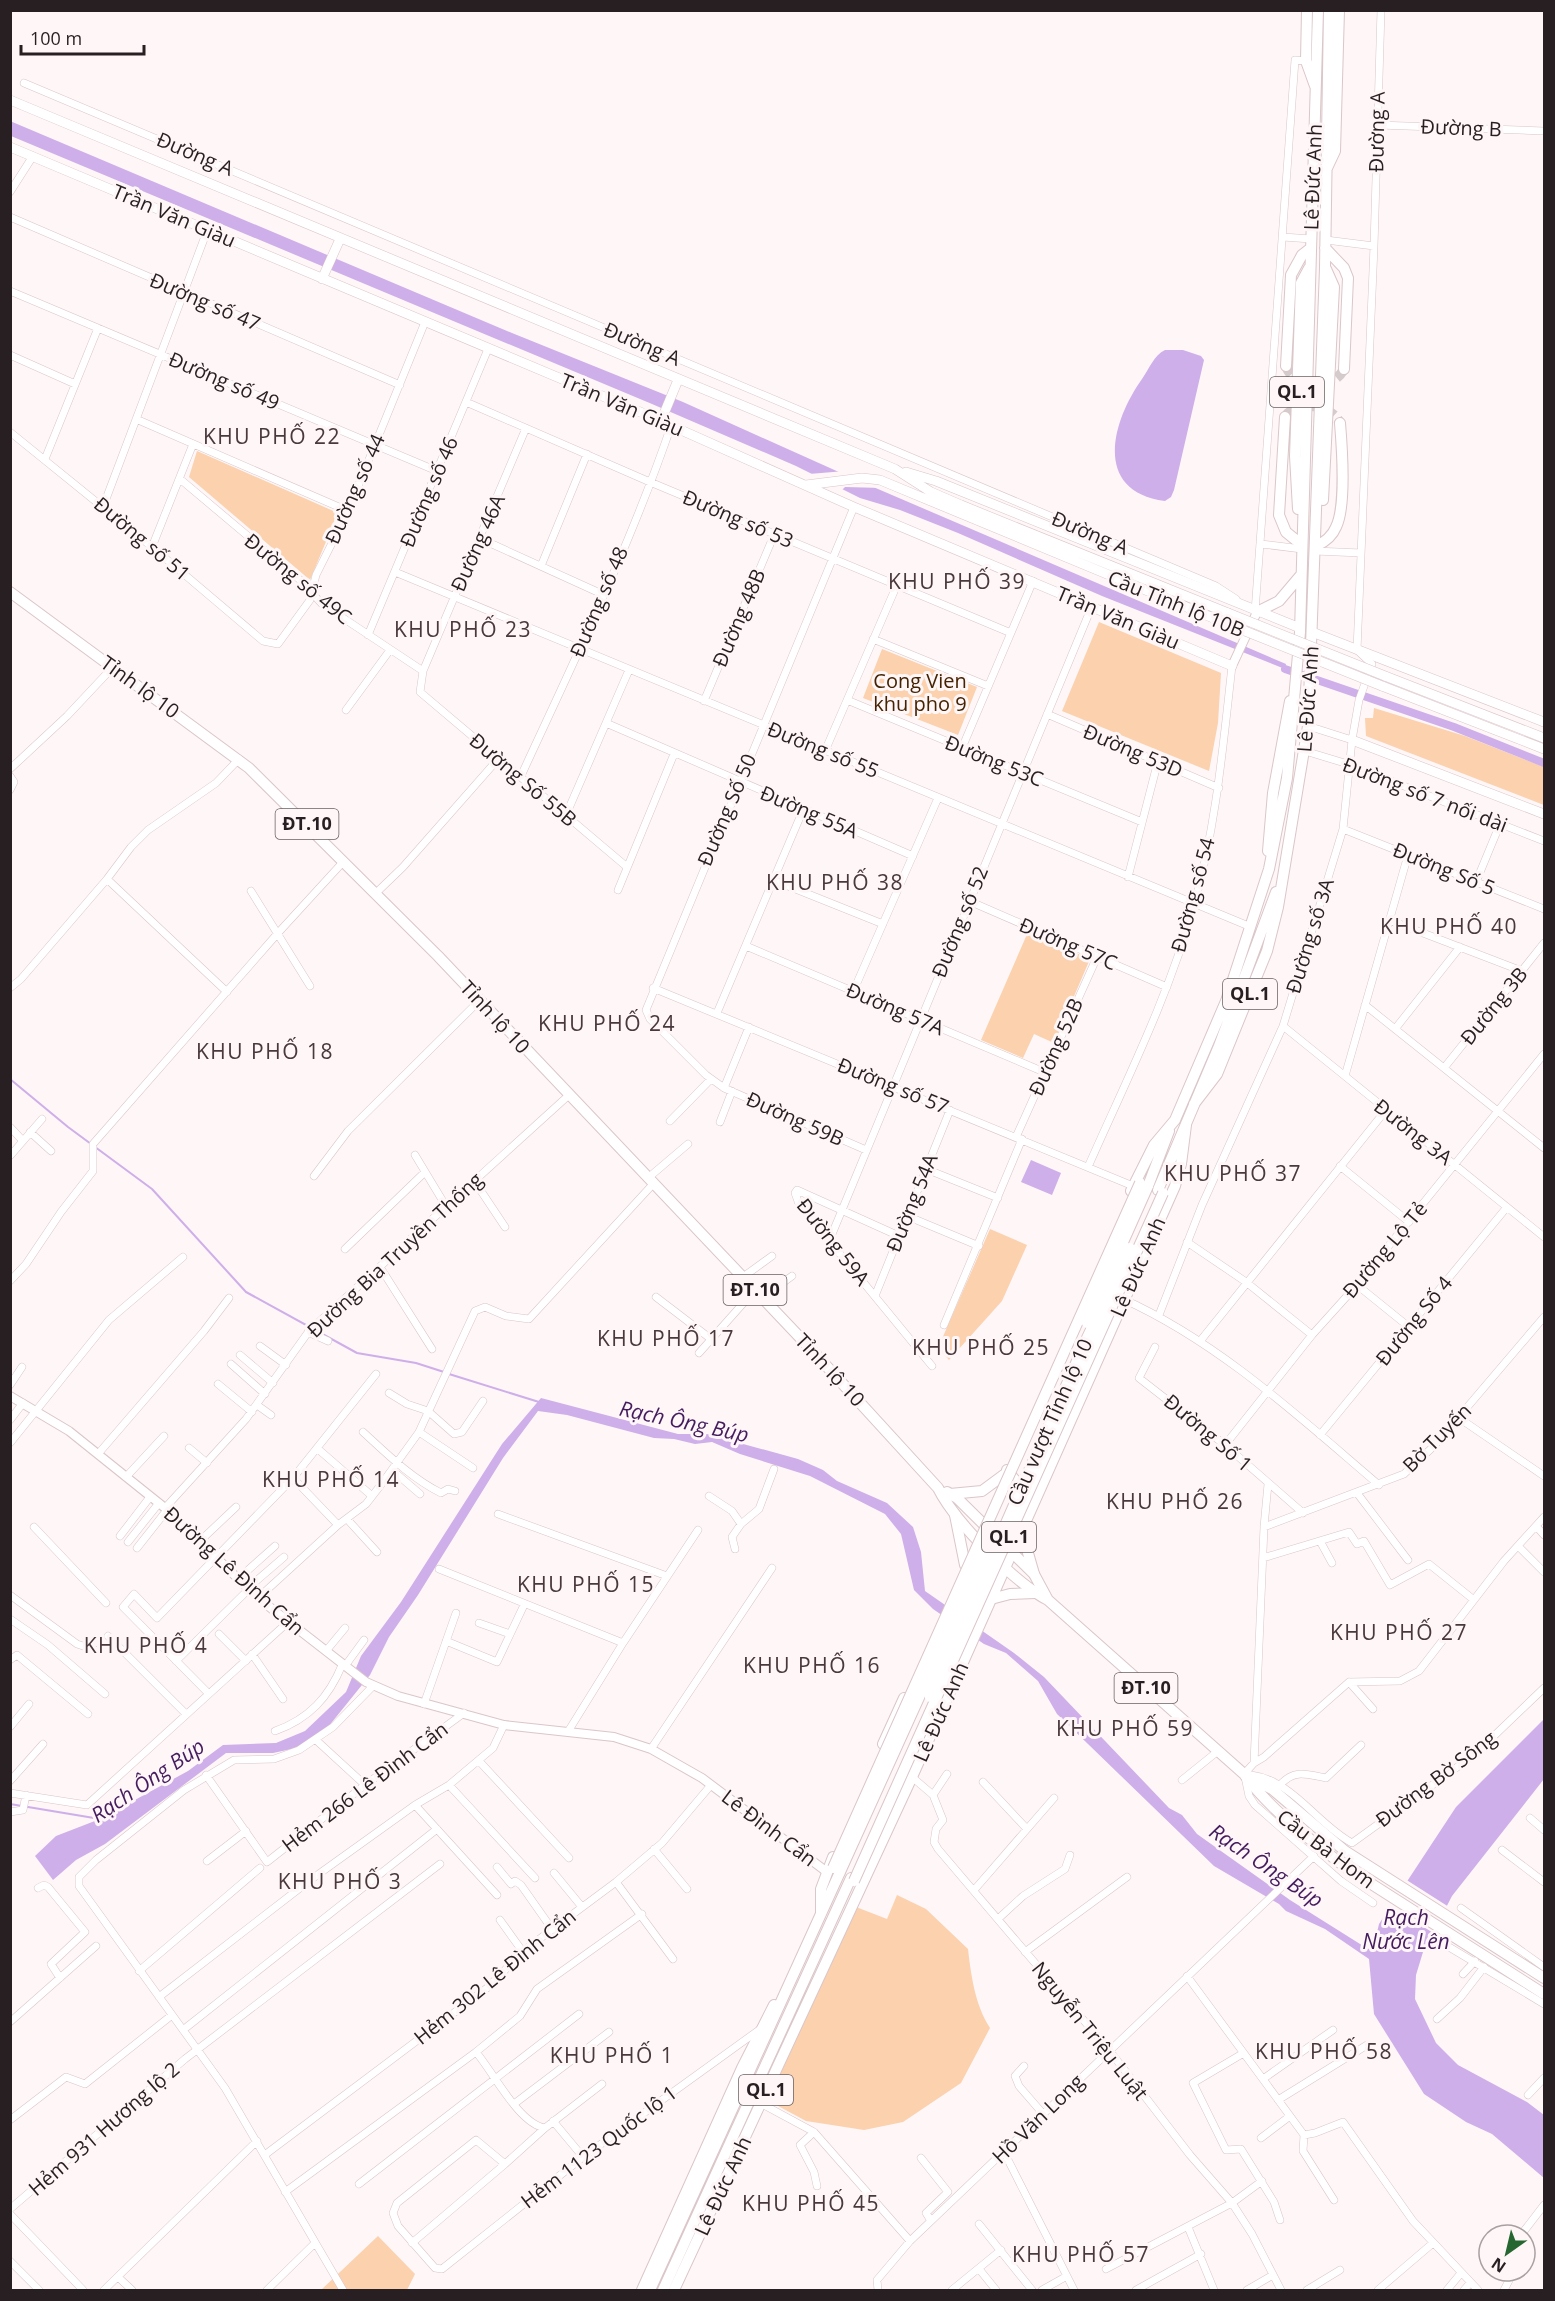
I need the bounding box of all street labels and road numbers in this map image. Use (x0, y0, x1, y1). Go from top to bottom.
street label: Đường A (1362, 91, 1391, 173)
street label: Đường B (1420, 113, 1502, 142)
street label: Lê Đức Anh (1297, 123, 1328, 231)
street label: Đường A (153, 125, 238, 182)
street label: Trần Văn Giàu (109, 177, 240, 254)
street label: Đường số 47 (146, 266, 265, 337)
street label: Đường A (600, 315, 685, 372)
street label: Đường số 49 (165, 345, 284, 416)
street label: Trần Văn Giàu (557, 366, 688, 443)
road number: QL.1 (1270, 377, 1324, 407)
street label: Đường số 44 (318, 429, 391, 548)
street label: Đường số 46 (393, 432, 464, 551)
street label: Đường số 53 (679, 483, 798, 554)
street label: Đường số 51 (88, 490, 196, 587)
street label: Đường 46A (444, 490, 511, 596)
street label: Đường A (1048, 504, 1133, 561)
street label: Đường số 49C (239, 527, 358, 630)
street label: Đường số 48 (563, 542, 634, 661)
street label: Cầu Tỉnh lộ 10B (1104, 564, 1248, 643)
street label: Đường 48B (706, 565, 771, 671)
street label: Trần Văn Giàu (1053, 579, 1184, 656)
street label: Lê Đức Anh (1290, 645, 1325, 753)
street label: Tỉnh lộ 10 (96, 649, 185, 724)
street label: Đường số 55 (763, 715, 883, 784)
street label: Đường 53D (1079, 717, 1187, 784)
street label: Đường Số 55B (464, 727, 583, 832)
street label: Đường 53C (941, 729, 1047, 792)
street label: Đường Số 50 (691, 750, 762, 870)
street label: Đường số 7 nối dài (1339, 751, 1512, 838)
street label: Đường 55A (756, 779, 863, 844)
road number: ĐT.10 (276, 809, 338, 839)
street label: Đường số 54 (1164, 834, 1221, 955)
street label: Đường Số 5 (1389, 836, 1499, 901)
street label: Đường số 52 (925, 862, 994, 982)
street label: Đường số 3A (1279, 875, 1340, 997)
street label: Đường 57C (1015, 911, 1121, 976)
street label: Đường 3B (1454, 961, 1533, 1050)
street label: Tỉnh lộ 10 (454, 974, 536, 1059)
street label: Đường 57A (842, 976, 949, 1041)
road number: QL.1 (1223, 979, 1277, 1009)
street label: Đường 52B (1022, 994, 1089, 1100)
street label: Đường số 57 (833, 1051, 953, 1120)
street label: Đường 59B (742, 1085, 848, 1152)
street label: Đường 3A (1369, 1093, 1458, 1171)
street label: Đường 54A (880, 1149, 944, 1256)
street label: Đường Bia Truyền Thống (301, 1166, 489, 1343)
street label: Đường 59A (791, 1192, 876, 1291)
street label: Đường Lộ Tẻ (1336, 1196, 1433, 1304)
street label: Lê Đức Anh (1104, 1213, 1172, 1321)
street label: Đường Số 4 (1369, 1270, 1458, 1371)
road number: ĐT.10 (724, 1275, 786, 1305)
street label: Tỉnh lộ 10 (789, 1327, 871, 1412)
street label: Cầu vượt Tỉnh lộ 10 (1001, 1334, 1098, 1509)
street label: Đường Số 1 (1158, 1388, 1258, 1478)
street label: Bờ Tuyến (1396, 1397, 1477, 1478)
street label: Đường Lê Đình Cẩn (158, 1500, 310, 1641)
road number: QL.1 (982, 1522, 1036, 1552)
street label: Lê Đức Anh (907, 1658, 975, 1766)
road number: ĐT.10 (1114, 1673, 1178, 1703)
street label: Hẻm 266 Lê Đình Cẩn (276, 1715, 453, 1858)
street label: Đường Bờ Sông (1370, 1724, 1502, 1833)
street label: Lê Đình Cẩn (716, 1783, 822, 1872)
street label: Cầu Bà Hom (1272, 1803, 1381, 1894)
street label: Hẻm 302 Lê Đình Cẩn (408, 1903, 581, 2050)
street label: Nguyễn Triệu Luật (1026, 1956, 1155, 2106)
street label: Hẻm 931 Hương lộ 2 (23, 2056, 185, 2202)
street label: Hồ Văn Long (986, 2068, 1090, 2169)
road number: QL.1 (739, 2075, 793, 2105)
street label: Hẻm 1123 Quốc lộ 1 (515, 2079, 682, 2214)
street label: Lê Đức Anh (688, 2132, 757, 2240)

